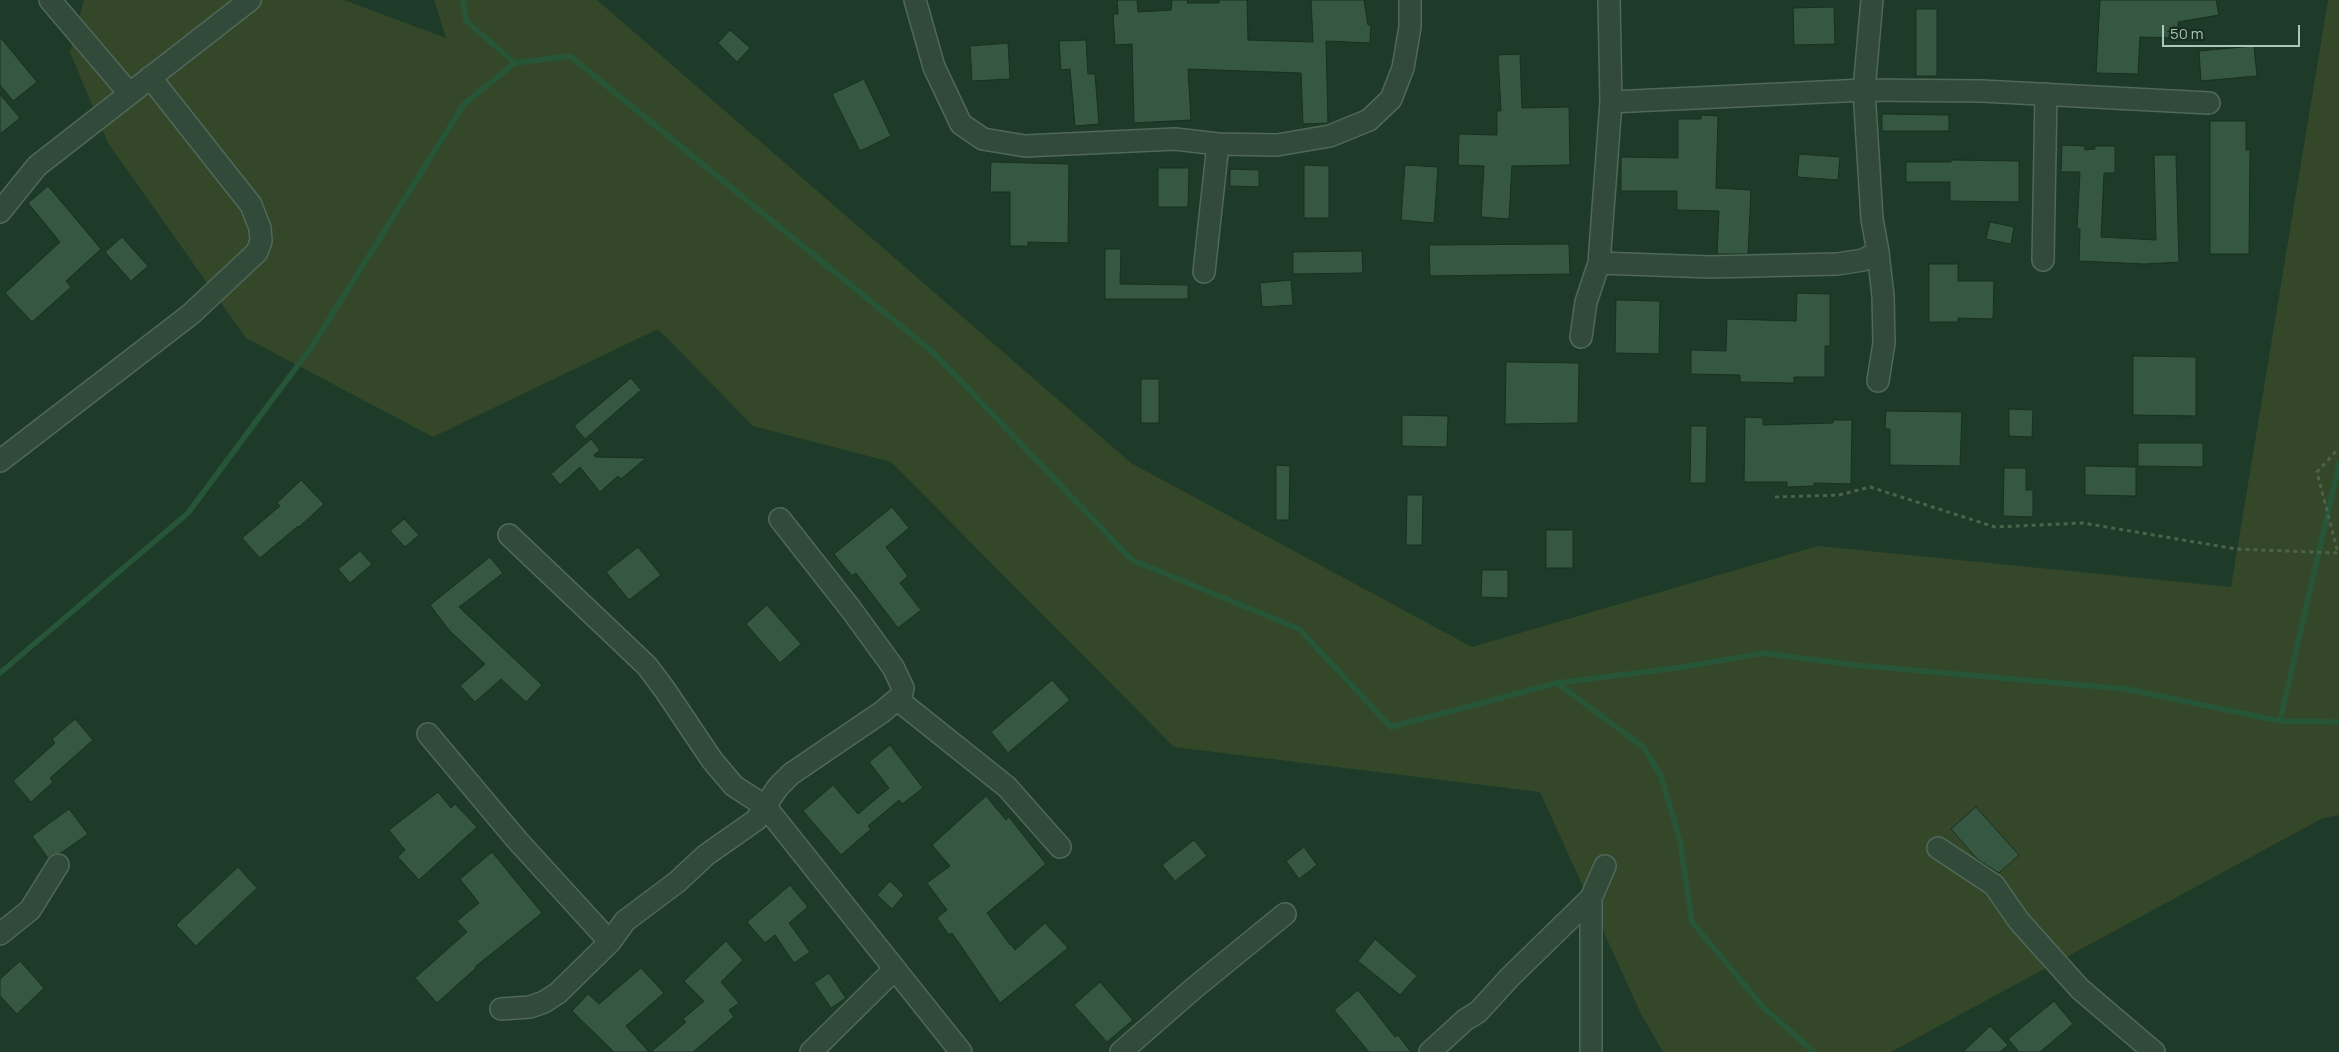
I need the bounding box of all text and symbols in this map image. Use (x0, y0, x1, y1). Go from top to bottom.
scale bar (2164, 15, 2302, 47)
text: 50 m (2170, 23, 2204, 44)

